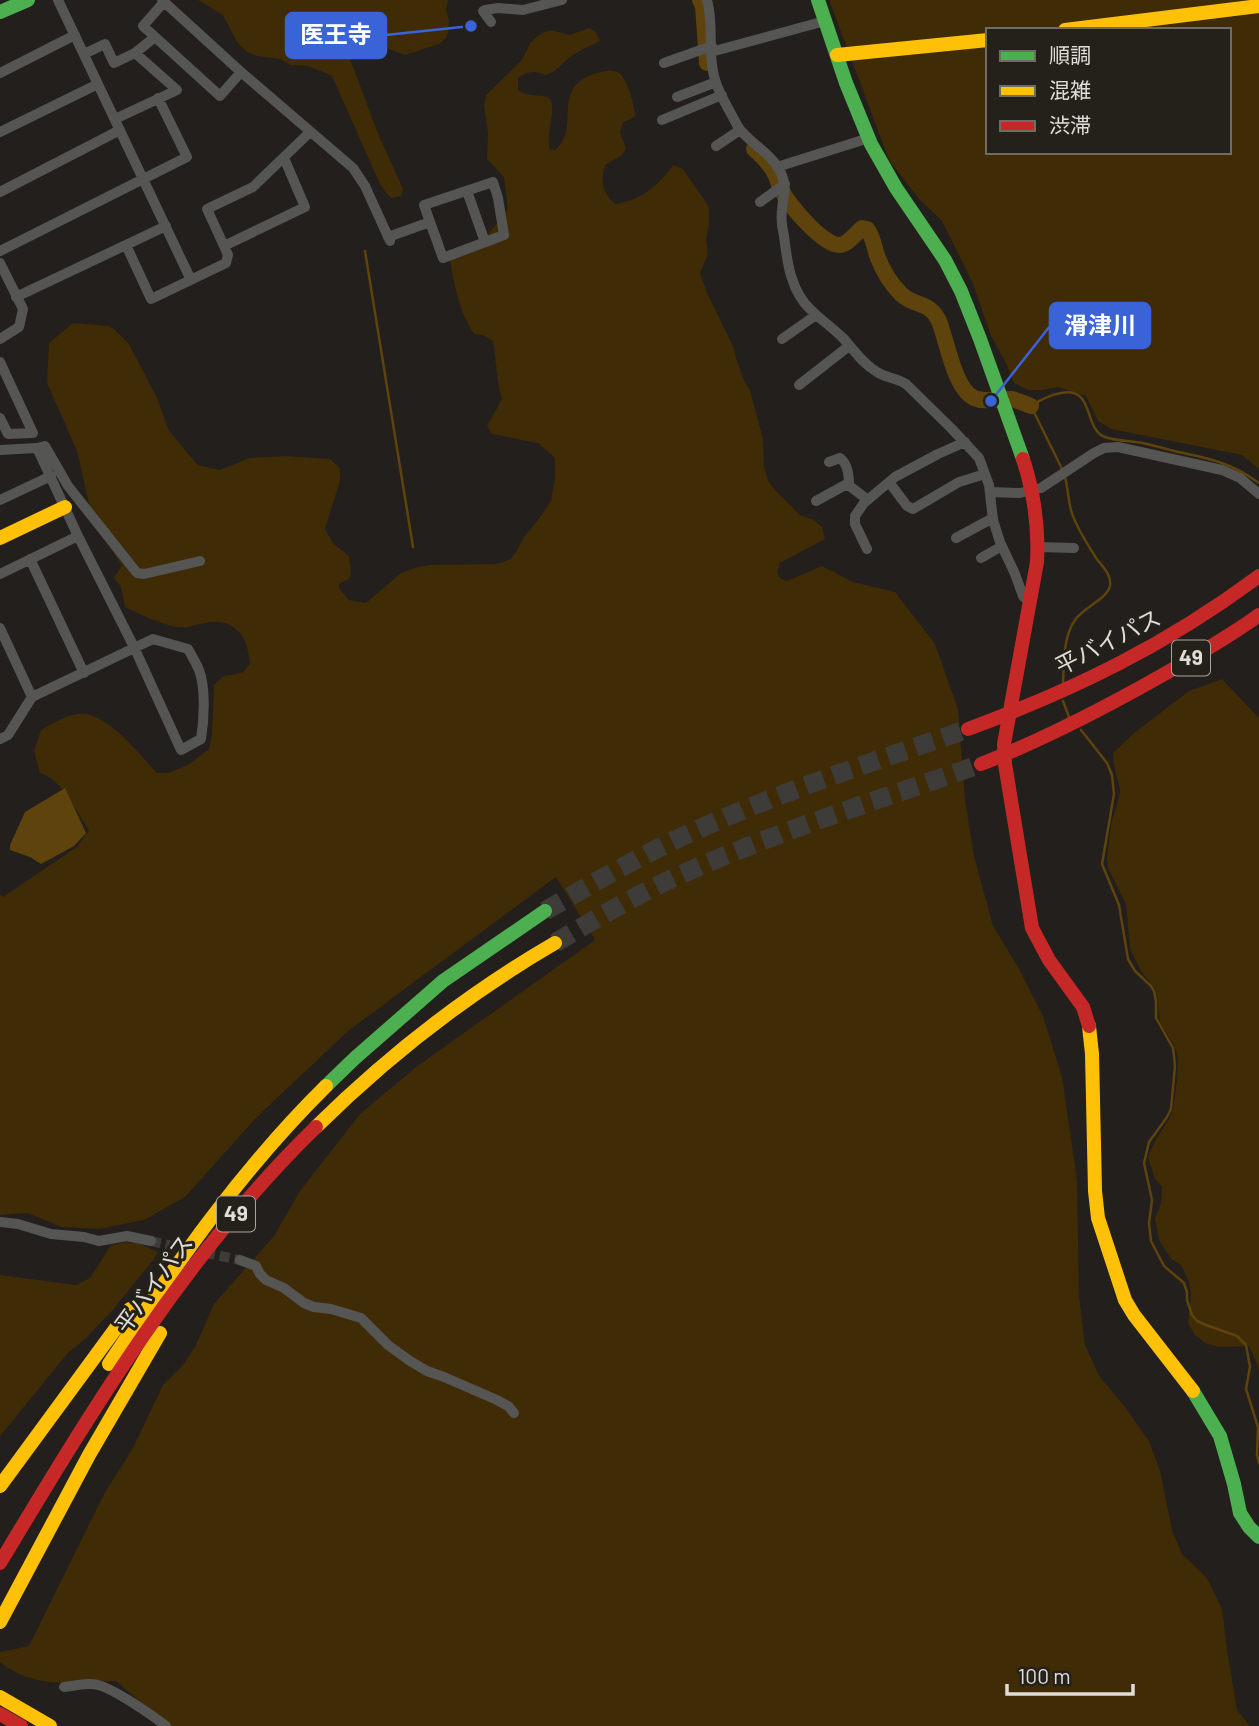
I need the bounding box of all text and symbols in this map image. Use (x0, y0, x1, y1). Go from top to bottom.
callout: 医王寺 (286, 13, 386, 58)
text: 医王寺 (300, 19, 372, 48)
legend (986, 28, 1231, 154)
text: 順調 (1049, 42, 1091, 67)
text: 混雑 (1049, 77, 1091, 102)
text: 渋滞 (1049, 112, 1091, 137)
callout: 滑津川 (1050, 303, 1150, 348)
text: 滑津川 (1064, 310, 1136, 339)
street label: 平バイパス (1050, 603, 1165, 680)
road number: 49 (1172, 640, 1210, 676)
road number: 49 (217, 1196, 255, 1232)
street label: 平バイパス (108, 1229, 198, 1338)
scale bar (1007, 1652, 1133, 1696)
text: 100 m (1018, 1663, 1071, 1688)

